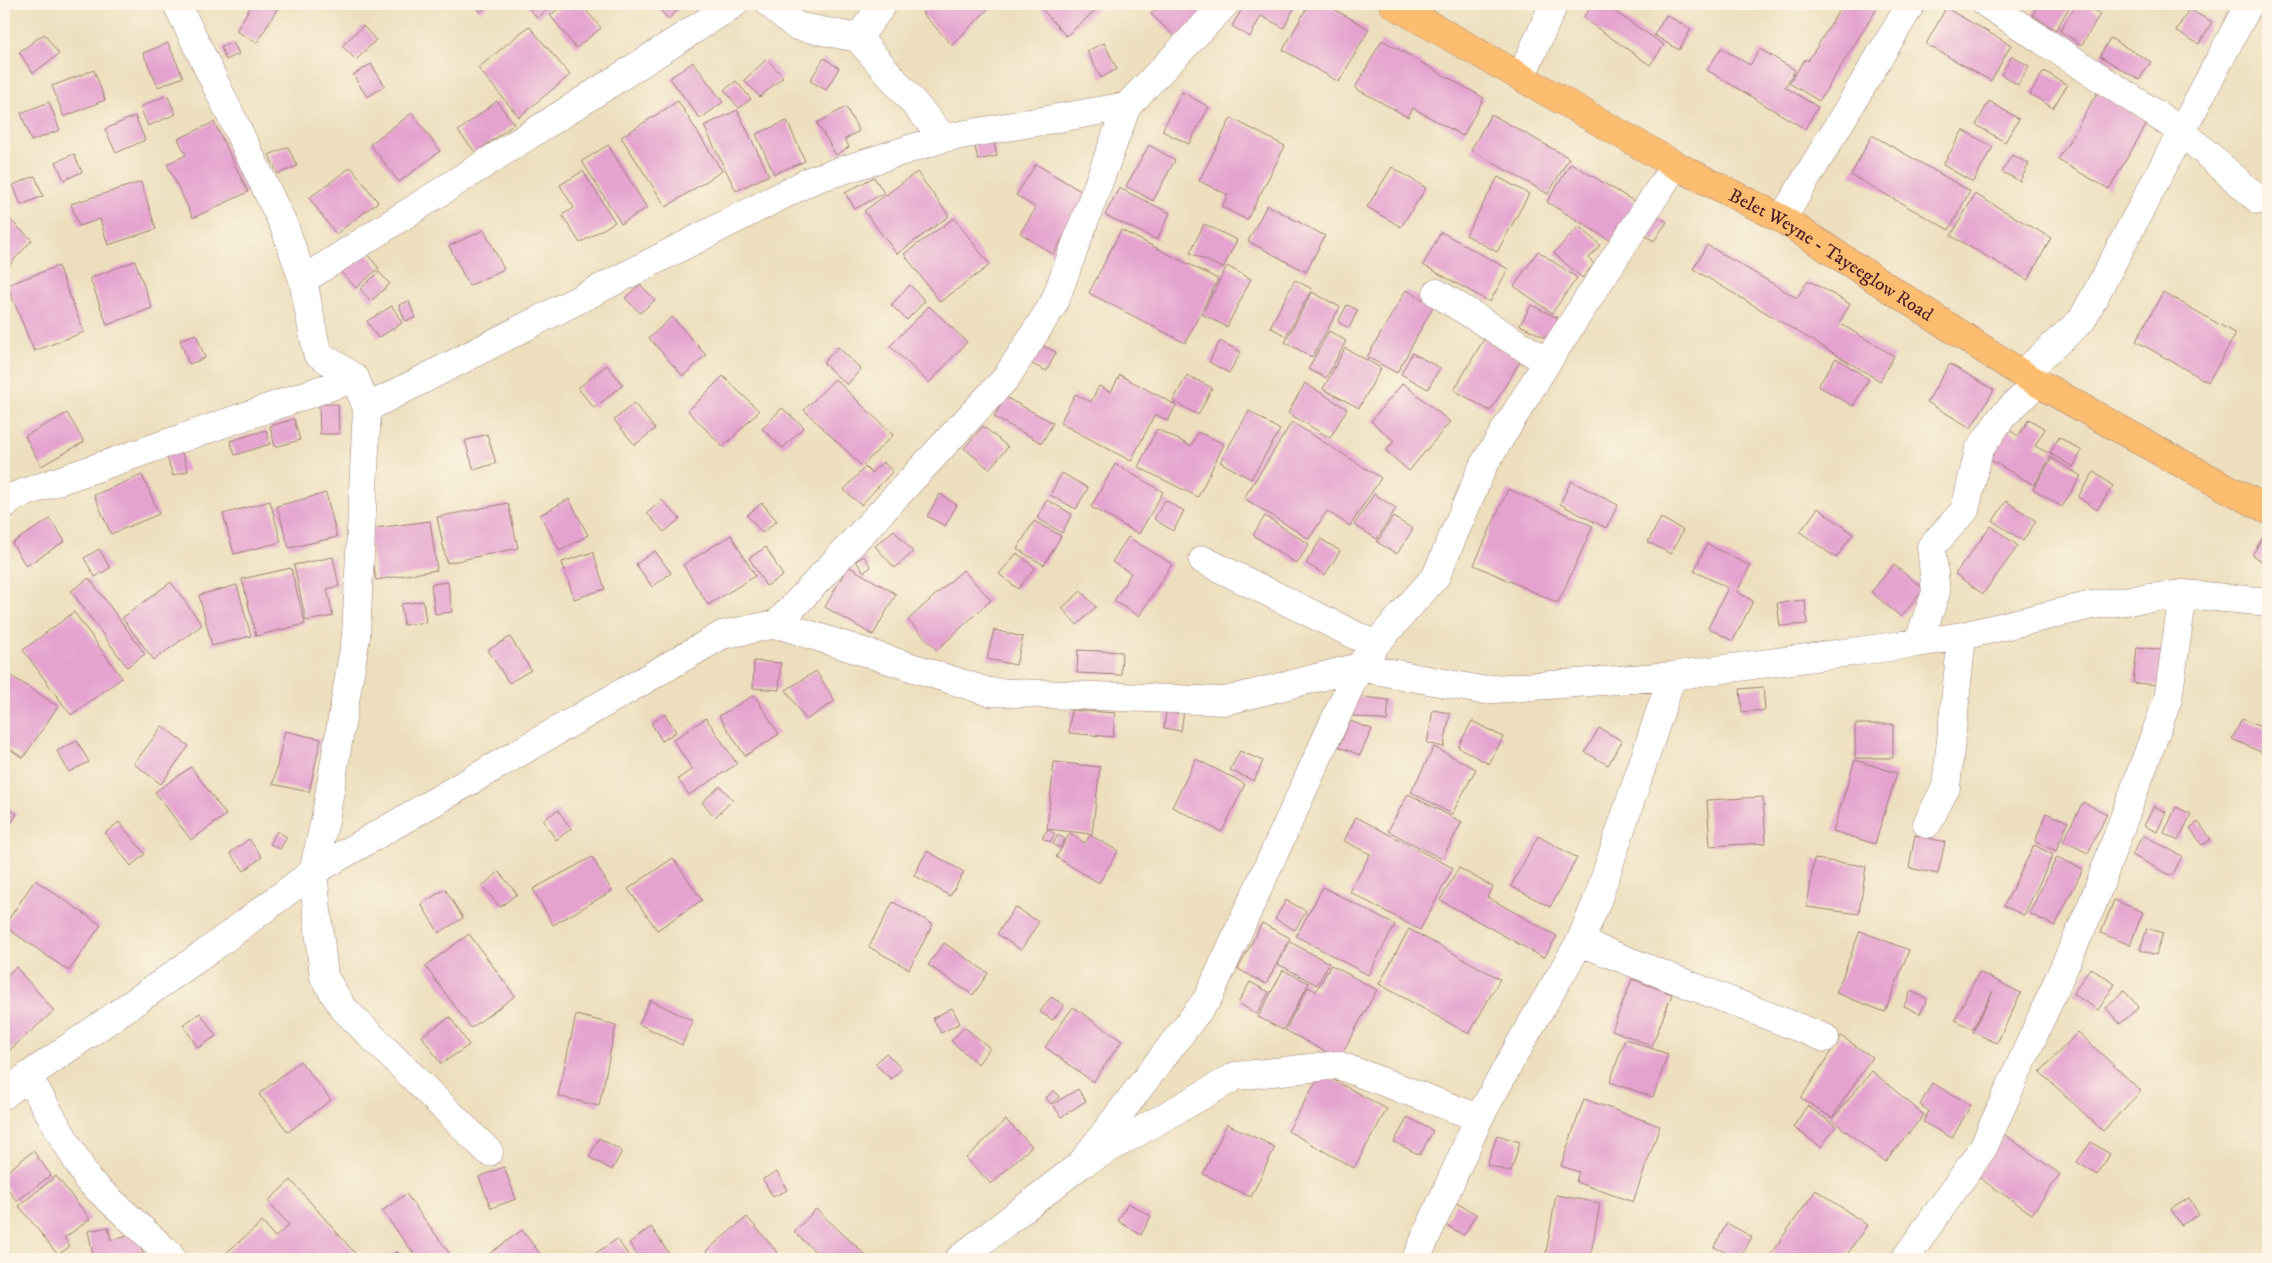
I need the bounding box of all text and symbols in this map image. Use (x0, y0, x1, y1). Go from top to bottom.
street label: Belet Weyne - Tayeeglow Road (1725, 184, 1938, 327)

